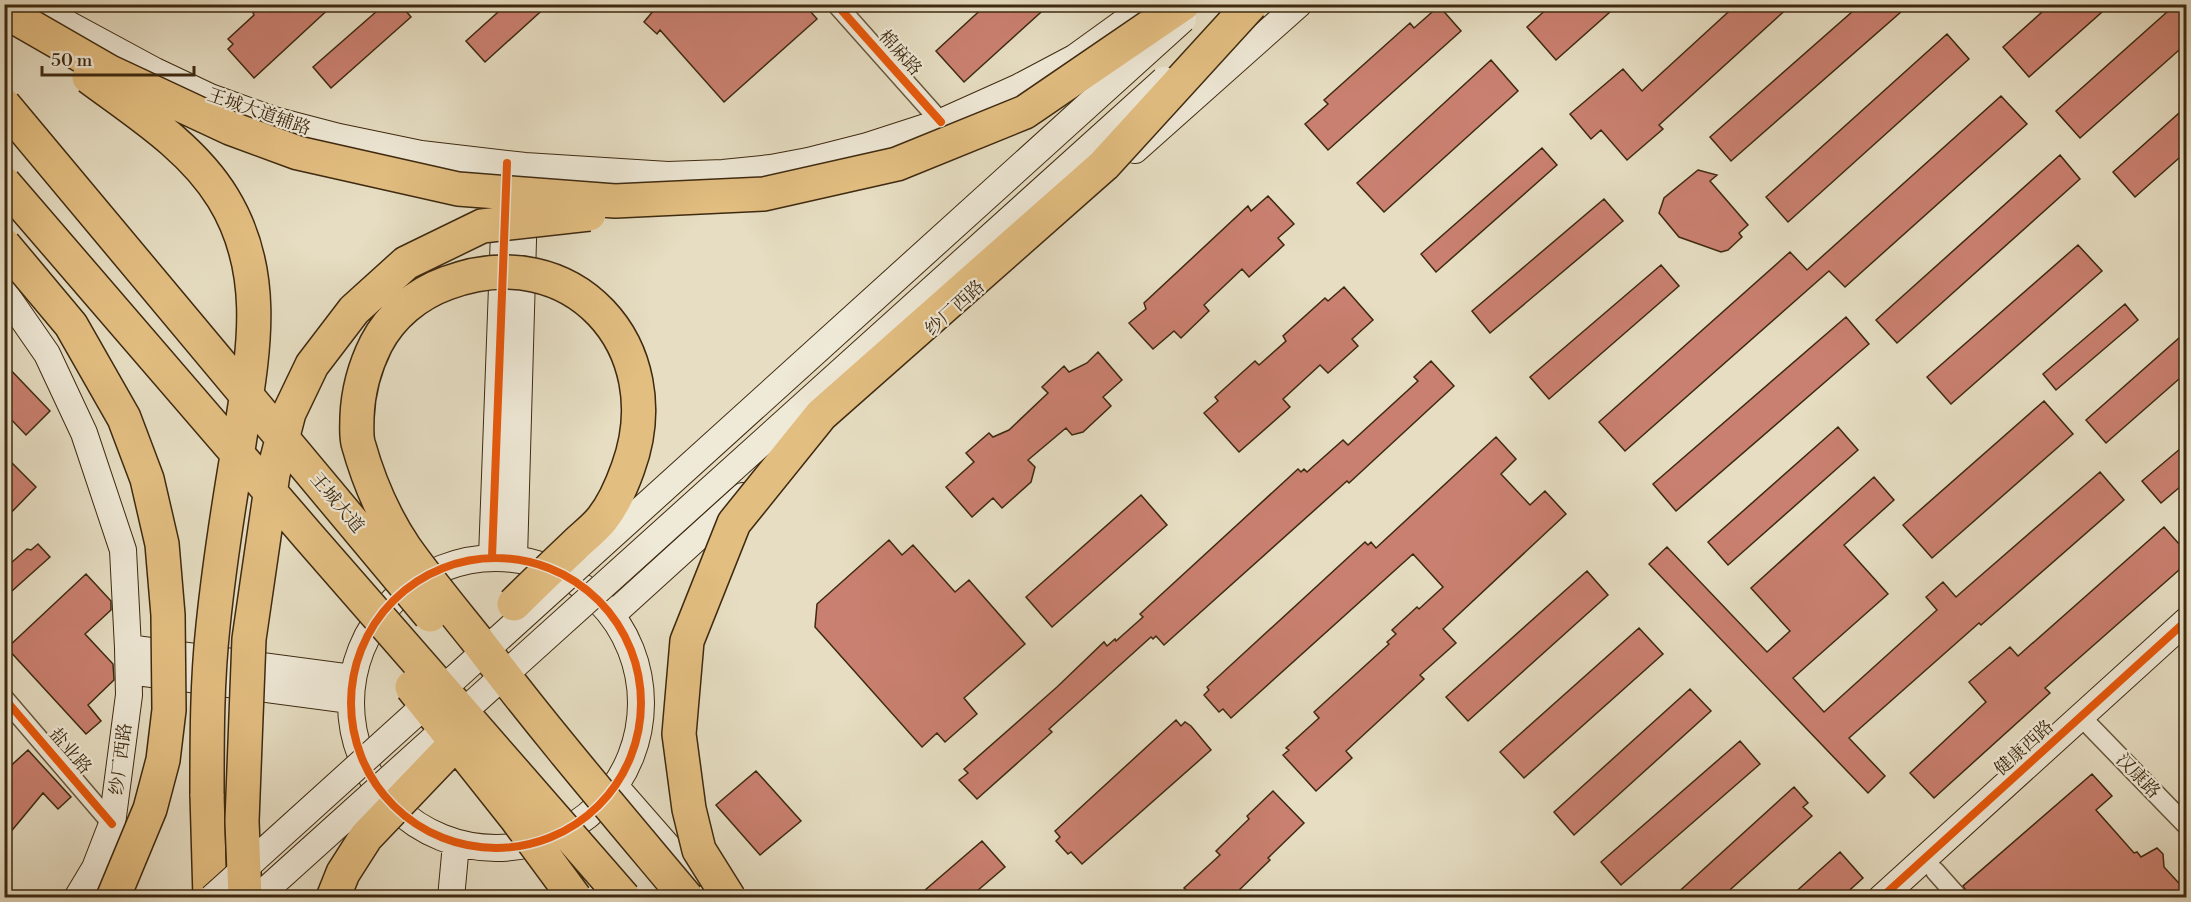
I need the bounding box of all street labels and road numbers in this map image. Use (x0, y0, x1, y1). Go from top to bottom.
street label: 棉麻路 (873, 25, 927, 81)
street label: 王城大道辅路 (204, 84, 314, 140)
street label: 纱厂西路 (921, 275, 989, 341)
street label: 王城大道 (305, 468, 369, 538)
street label: 健康西路 (1990, 715, 2058, 781)
street label: 纱厂西路 (105, 722, 137, 796)
street label: 盐业路 (44, 723, 96, 779)
street label: 汉康路 (2111, 749, 2165, 803)

